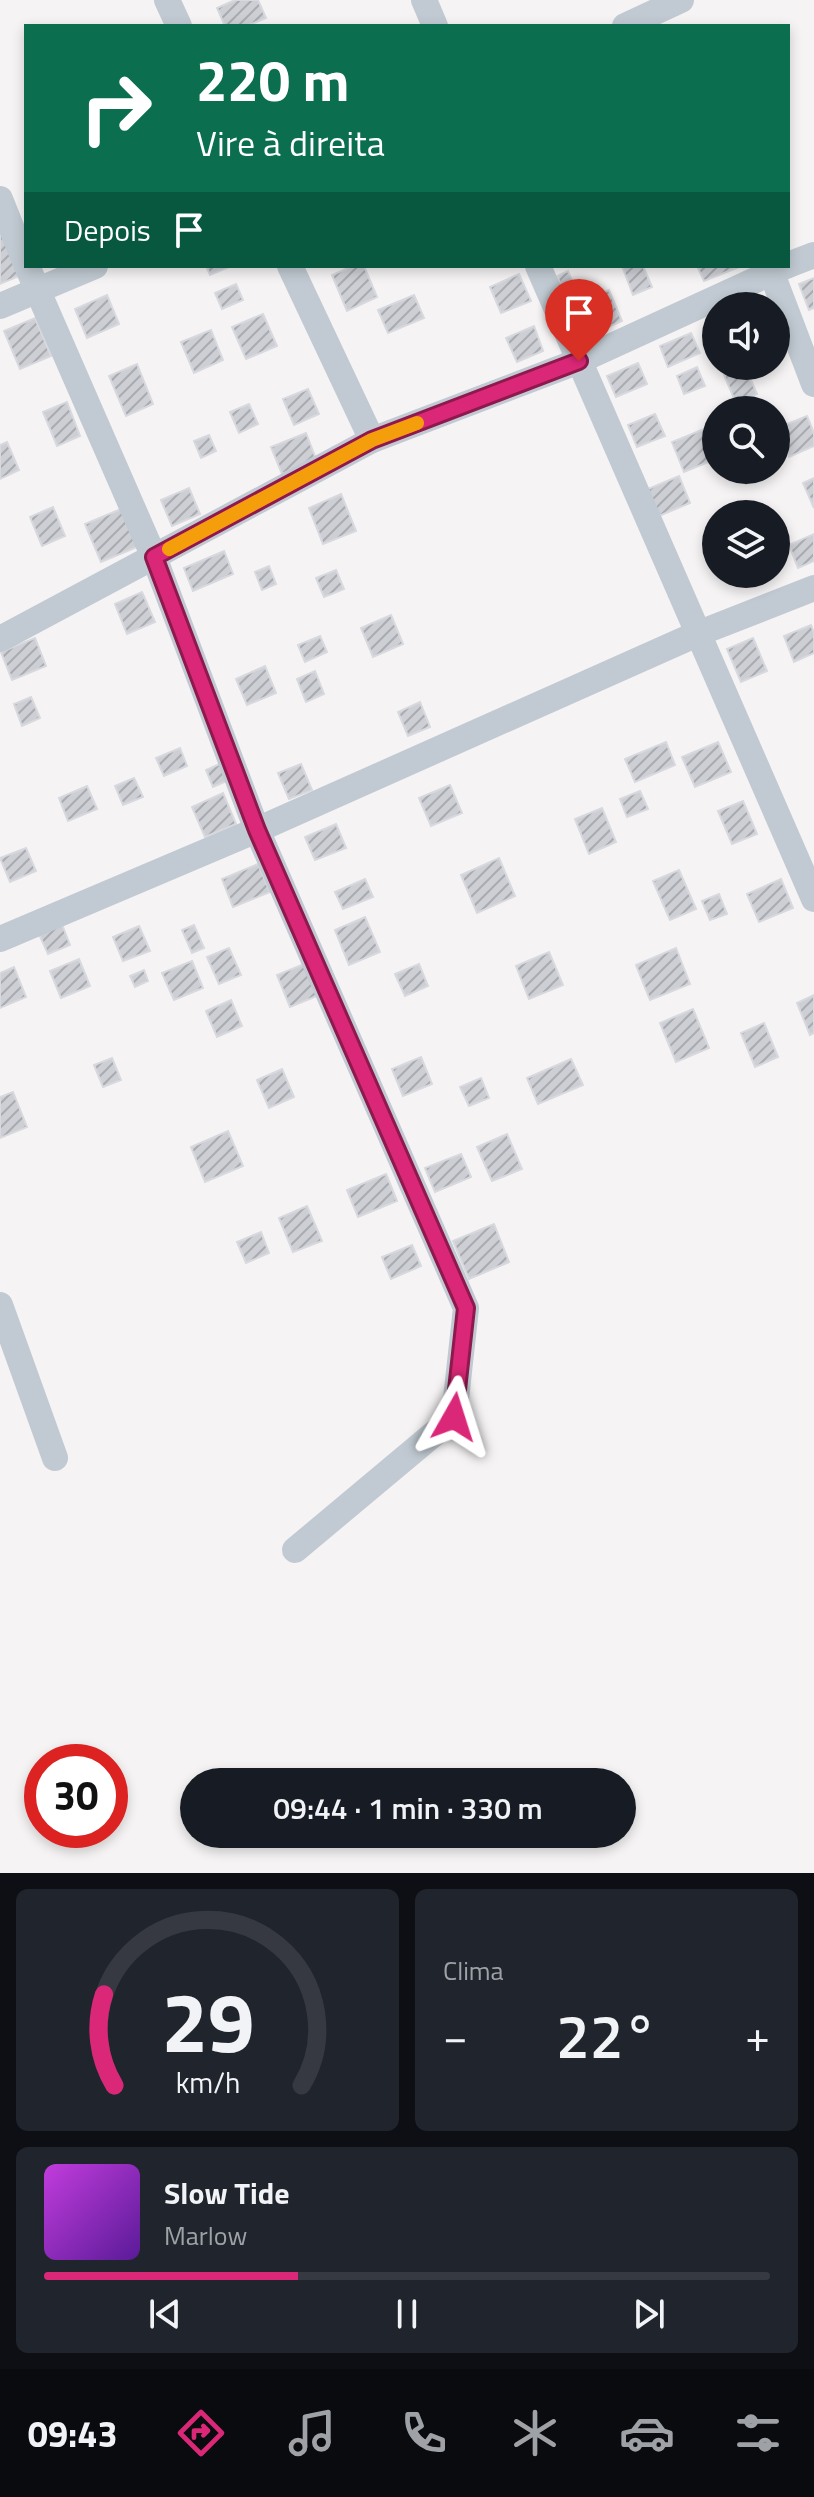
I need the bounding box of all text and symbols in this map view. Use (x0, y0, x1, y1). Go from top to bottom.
text: 220 m (196, 38, 349, 123)
icon: right (64, 56, 168, 160)
text: Vire à direita (196, 115, 385, 170)
text: Depois (64, 207, 151, 253)
icon: arrive (167, 208, 211, 252)
pin (545, 279, 613, 361)
icon: arrive (557, 291, 601, 335)
map controls (702, 292, 790, 588)
button: sound (702, 292, 790, 380)
button: search (702, 396, 790, 484)
button: layers (702, 500, 790, 588)
position arrow (412, 1375, 496, 1459)
speed limit sign: 30 (24, 1744, 128, 1848)
text: 09:44 · 1 min · 330 m (273, 1785, 543, 1831)
text: Clima (443, 1951, 504, 1990)
text: 29 (161, 1958, 254, 2084)
text: 22° (556, 1990, 657, 2081)
text: − (443, 2002, 468, 2069)
text: + (745, 2002, 770, 2069)
text: km/h (175, 2061, 240, 2104)
text: Slow Tide (164, 2170, 289, 2216)
text: Marlow (164, 2216, 247, 2255)
icon: previous (143, 2292, 187, 2336)
icon: pause (385, 2292, 429, 2336)
icon: next (627, 2292, 671, 2336)
icon: directions (173, 2405, 229, 2461)
icon: music (284, 2405, 340, 2461)
icon: phone (396, 2405, 452, 2461)
icon: climate (507, 2405, 563, 2461)
icon: car (619, 2405, 675, 2461)
icon: filters (730, 2405, 786, 2461)
text: 09:43 (28, 2406, 118, 2461)

